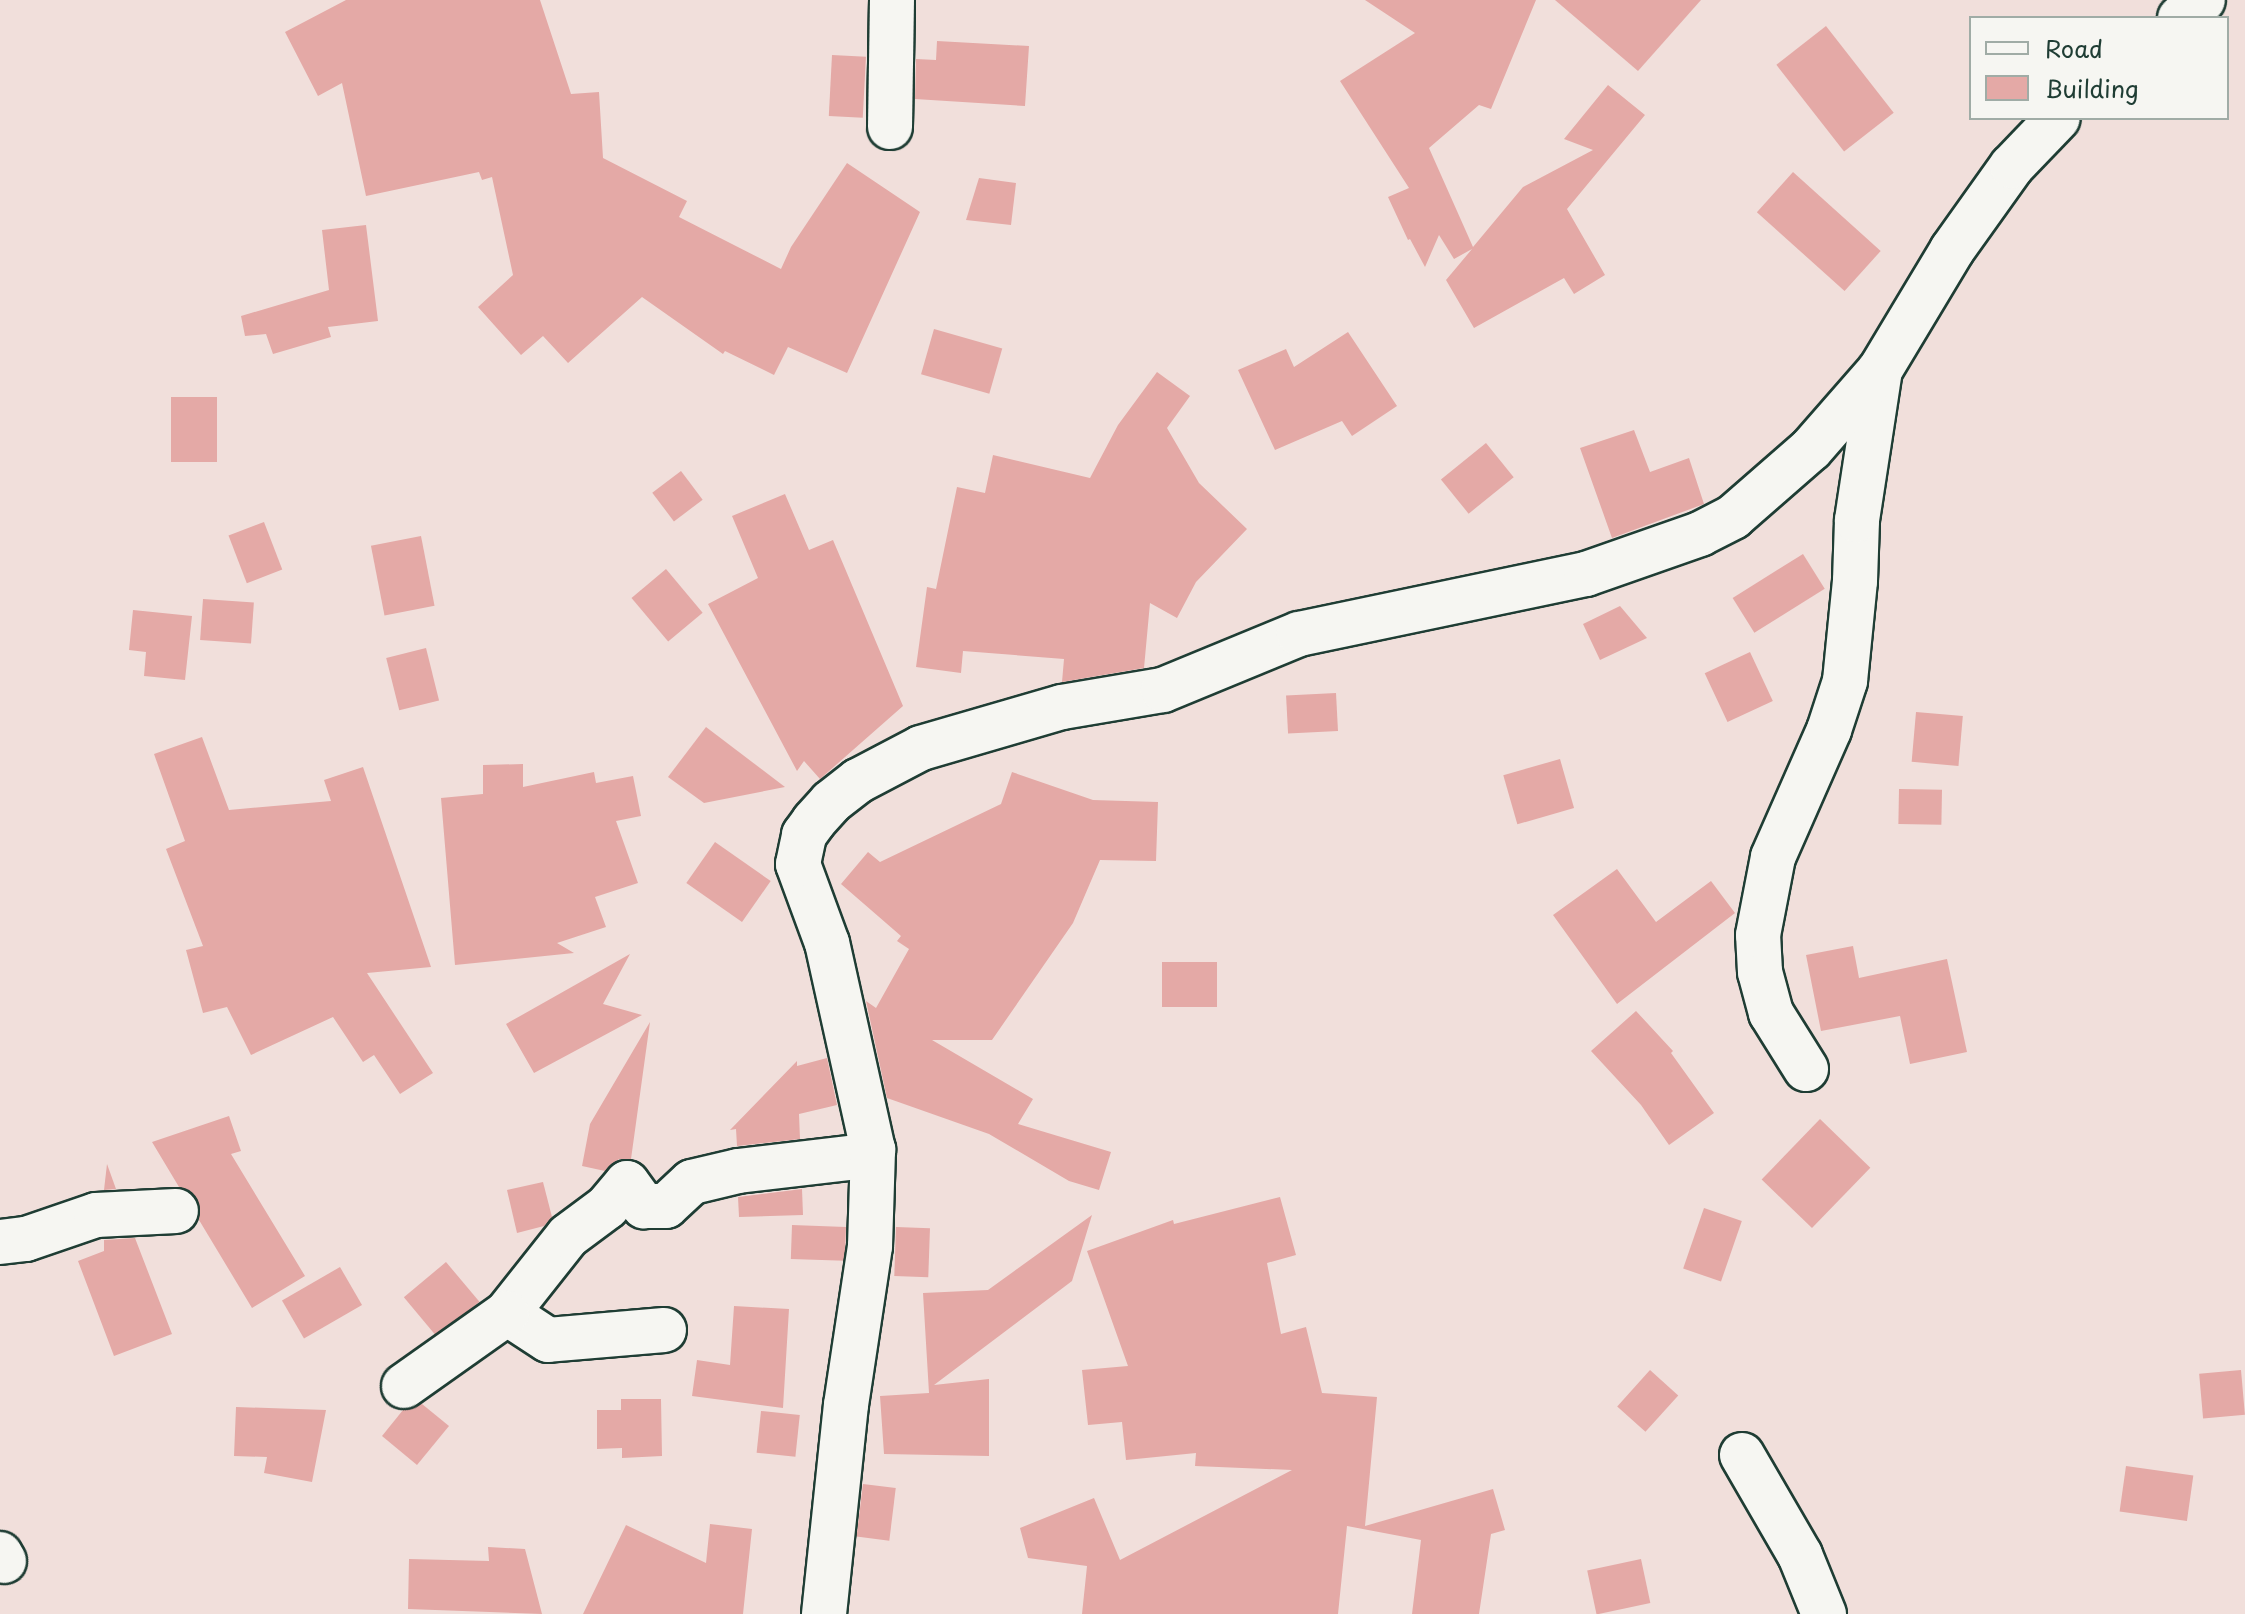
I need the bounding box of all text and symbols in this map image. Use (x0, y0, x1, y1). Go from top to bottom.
legend (1969, 16, 2229, 120)
text: Road (2045, 30, 2103, 66)
text: Building (2045, 70, 2139, 106)

